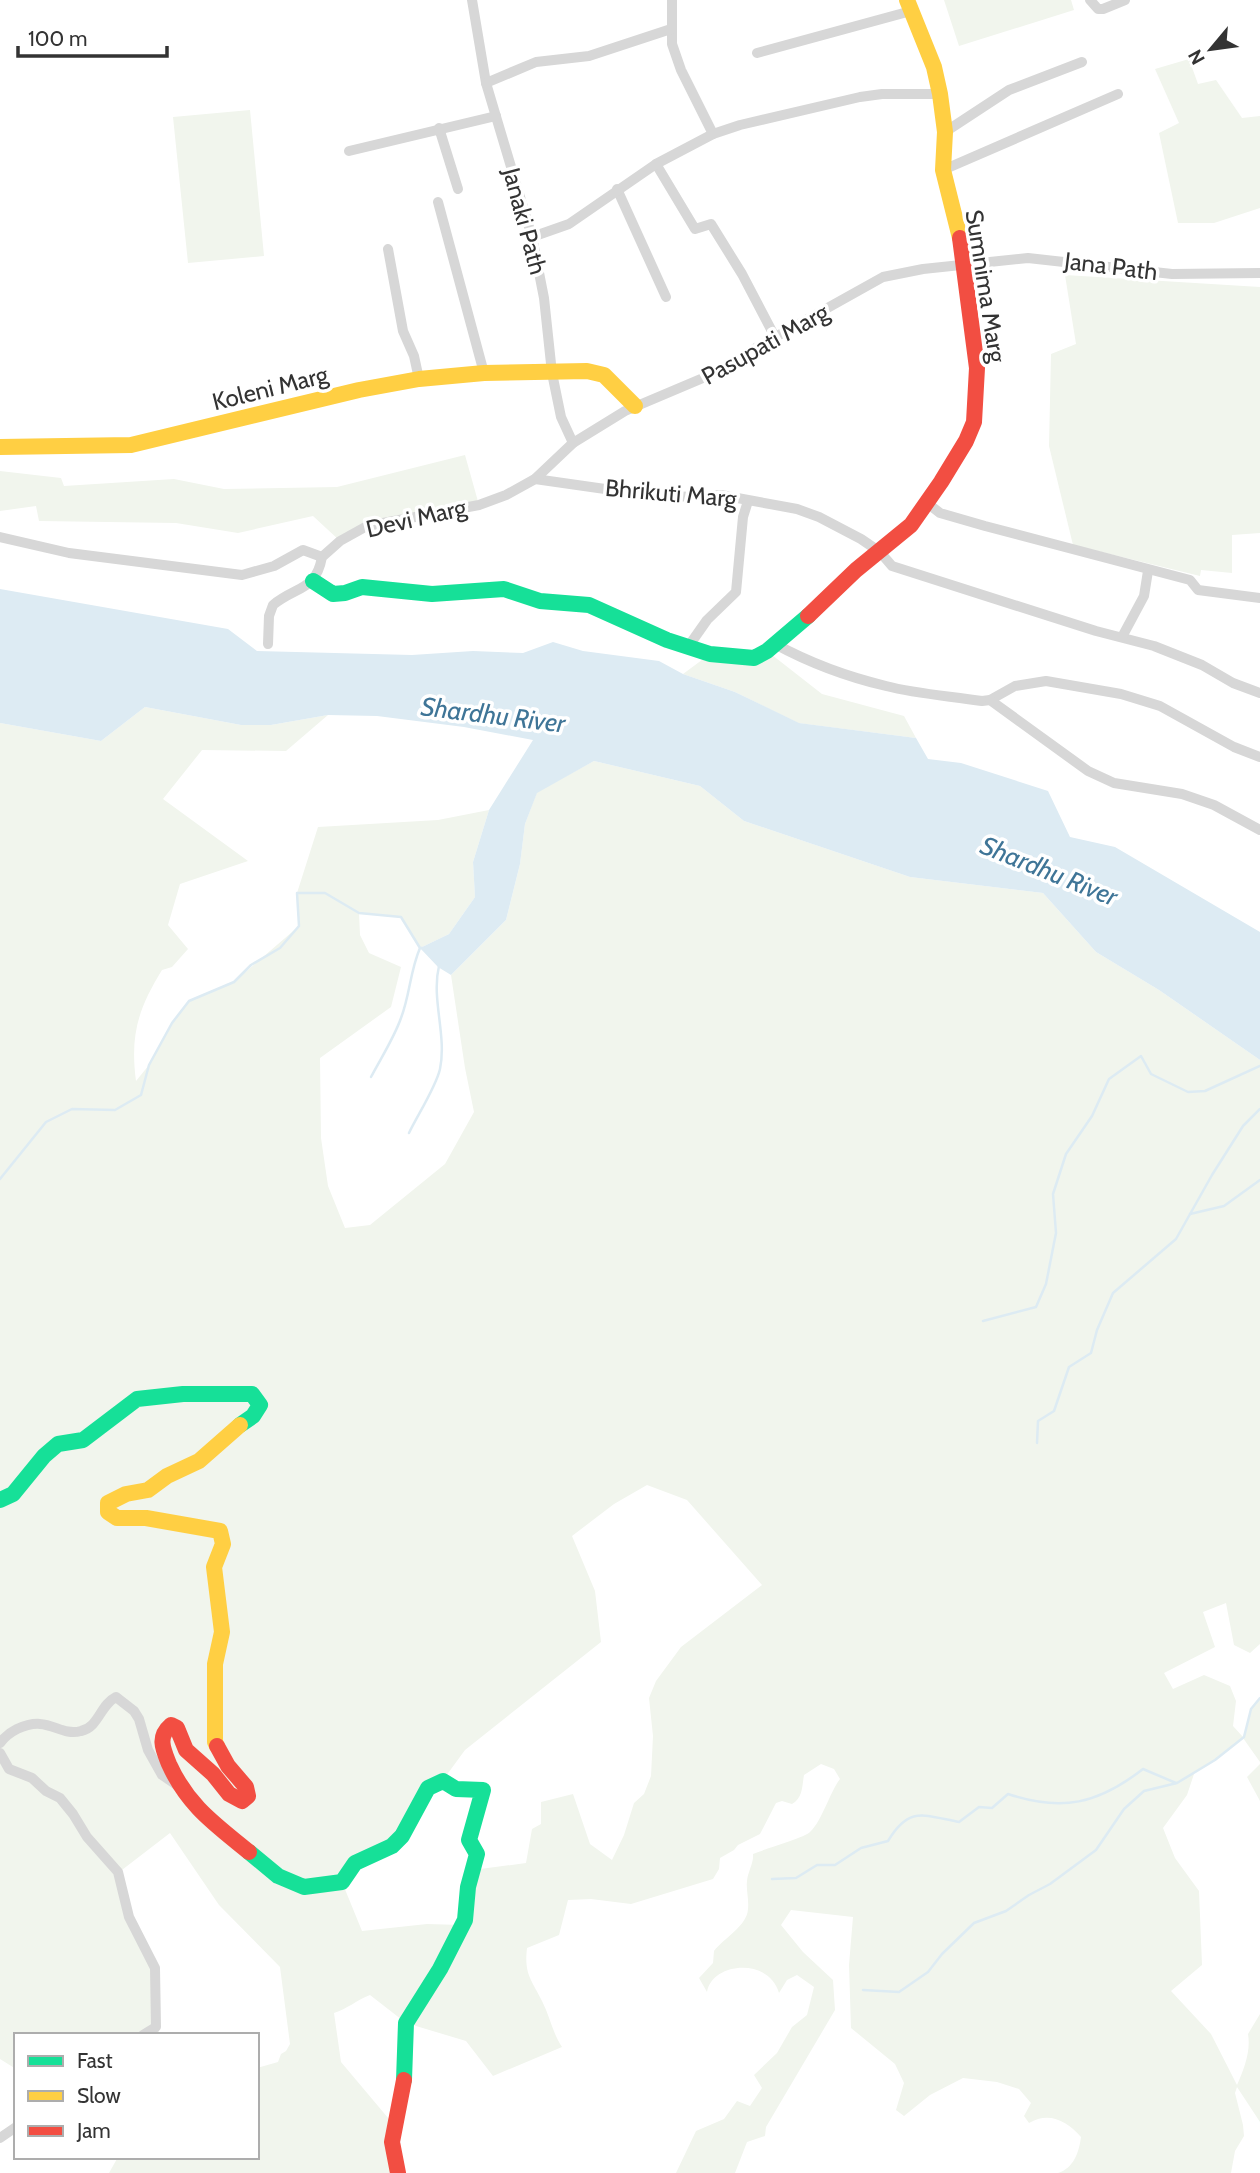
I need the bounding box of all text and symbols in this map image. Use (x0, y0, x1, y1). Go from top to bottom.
scale bar (18, 14, 166, 58)
north arrow (1176, 14, 1246, 84)
text: 100 m (28, 26, 87, 51)
text: N (1183, 46, 1210, 68)
street label: Janaki Path (497, 163, 553, 278)
street label: Sumnima Marg (960, 208, 1013, 365)
street label: Jana Path (1062, 246, 1159, 286)
street label: Pasupati Marg (696, 297, 835, 391)
street label: Koleni Marg (209, 359, 332, 416)
street label: Bhrikuti Marg (604, 473, 739, 513)
street label: Devi Marg (363, 492, 470, 544)
water label: Shardhu River (419, 690, 568, 740)
water label: Shardhu River (976, 829, 1123, 913)
legend (14, 2033, 259, 2159)
text: Fast (77, 2048, 113, 2073)
text: Slow (77, 2083, 121, 2108)
text: Jam (76, 2118, 111, 2143)

